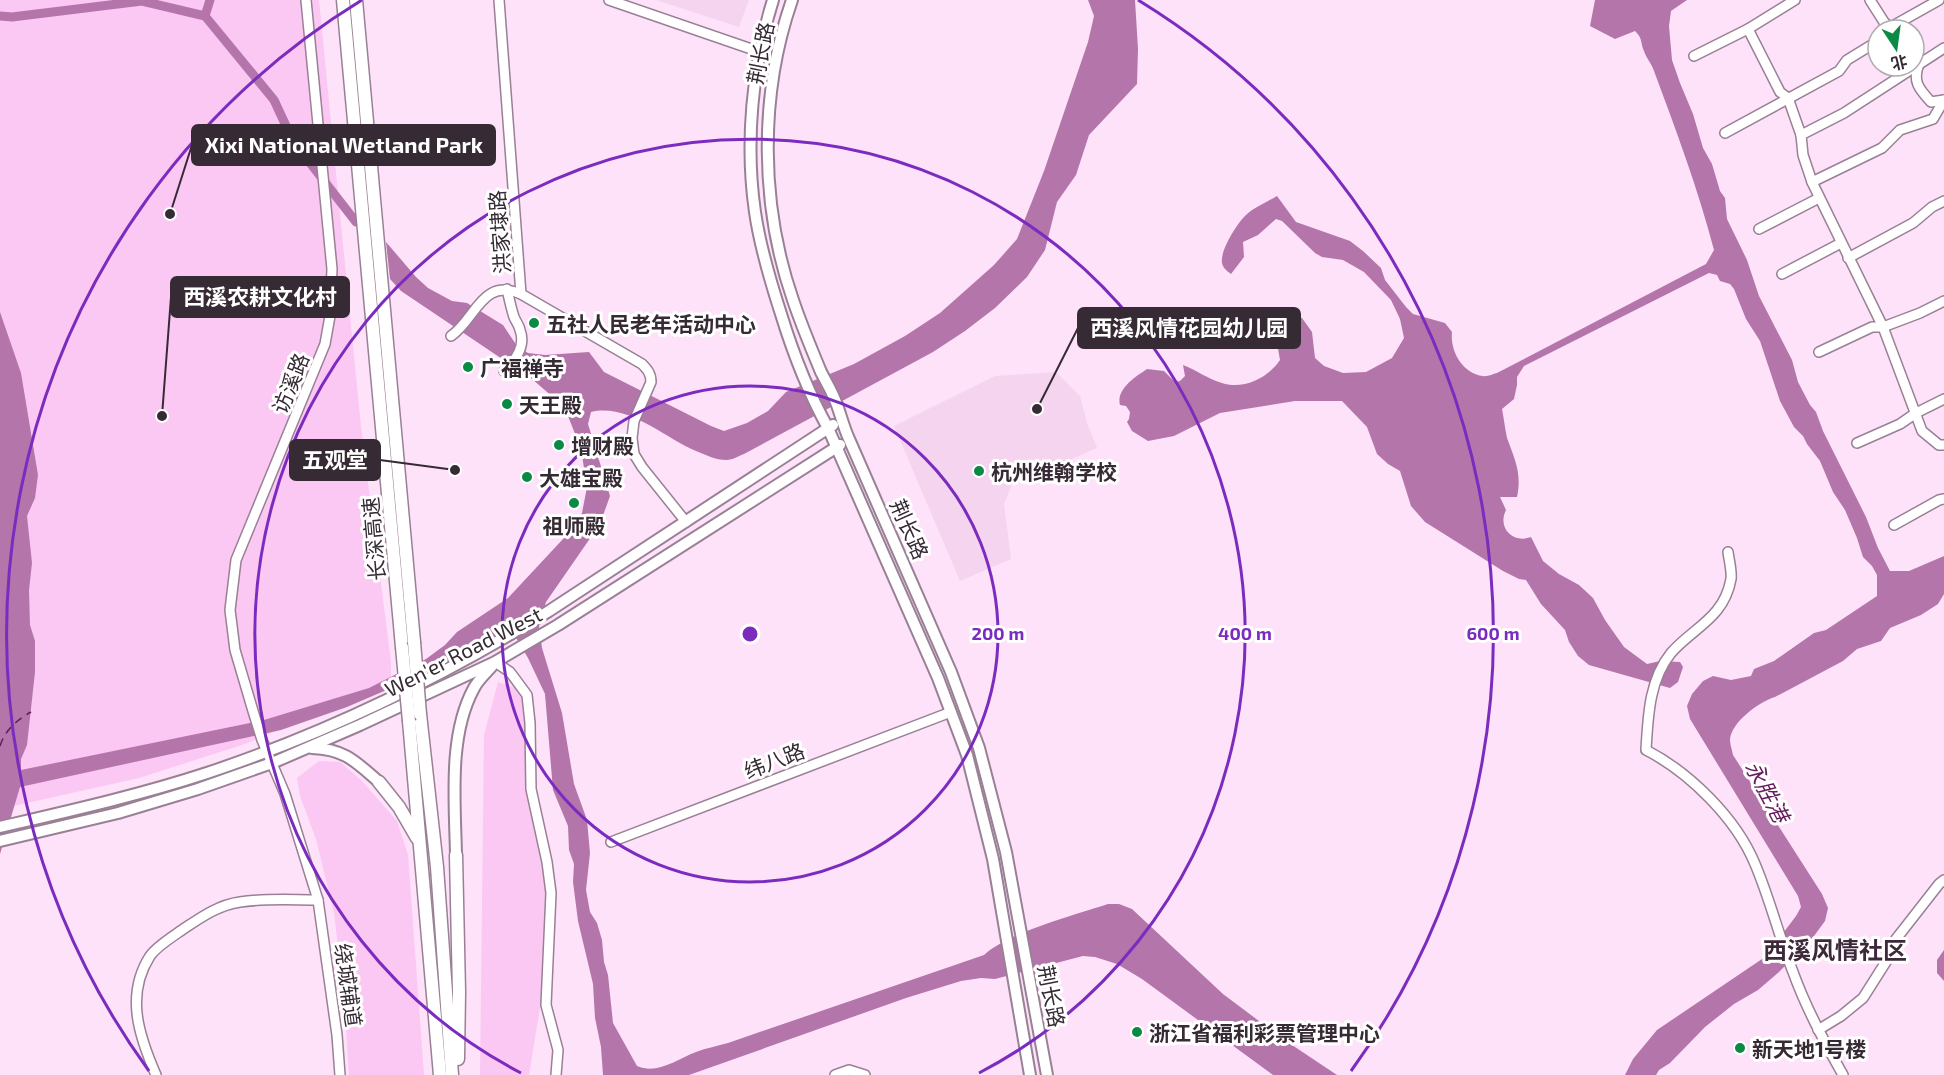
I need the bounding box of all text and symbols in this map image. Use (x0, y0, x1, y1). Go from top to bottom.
north arrow (1866, 18, 1926, 78)
street label: 荆长路 (742, 20, 778, 86)
text: 北 (1890, 52, 1909, 74)
callout: Xixi National Wetland Park (192, 125, 495, 165)
text: Xixi National Wetland Park (205, 131, 484, 157)
street label: 洪家埭路 (484, 189, 514, 275)
callout: 西溪农耕文化村 (171, 277, 349, 317)
text: 西溪农耕文化村 (183, 283, 337, 309)
callout: 西溪风情花园幼儿园 (1078, 308, 1300, 348)
place label: 五社人民老年活动中心 (546, 311, 756, 336)
text: 西溪风情花园幼儿园 (1090, 314, 1288, 340)
marker: 五社人民老年活动中心 (527, 316, 541, 330)
street label: 访溪路 (267, 349, 313, 417)
place label: 广福禅寺 (480, 355, 564, 380)
marker: 广福禅寺 (461, 360, 475, 374)
place label: 天王殿 (519, 392, 582, 417)
marker: 天王殿 (500, 397, 514, 411)
place label: 增财殿 (571, 433, 634, 458)
marker: 增财殿 (552, 438, 566, 452)
callout: 五观堂 (290, 440, 380, 480)
text: 五观堂 (302, 446, 368, 472)
place label: 杭州维翰学校 (991, 459, 1117, 484)
marker: 杭州维翰学校 (972, 464, 986, 478)
place label: 大雄宝殿 (539, 465, 623, 490)
marker: 大雄宝殿 (520, 470, 534, 484)
street label: 荆长路 (886, 495, 934, 563)
street label: 长深高速 (357, 496, 389, 582)
marker: 祖师殿 (567, 496, 581, 510)
place label: 祖师殿 (543, 513, 606, 538)
street label: Wen'er Road West (380, 601, 546, 701)
text: 200 m (972, 622, 1024, 644)
text: 400 m (1218, 622, 1272, 644)
text: 600 m (1466, 622, 1520, 644)
centre of rings (740, 624, 760, 644)
street label: 纬八路 (740, 737, 808, 783)
water label: 永胜港 (1741, 756, 1796, 829)
district label: 西溪风情社区 (1763, 935, 1907, 964)
street label: 绕城辅道 (331, 942, 367, 1028)
street label: 荆长路 (1034, 963, 1070, 1029)
place label: 浙江省福利彩票管理中心 (1149, 1020, 1380, 1045)
marker: 浙江省福利彩票管理中心 (1130, 1025, 1144, 1039)
place label: 新天地1号楼 (1752, 1036, 1866, 1061)
marker: 新天地1号楼 (1733, 1041, 1747, 1055)

